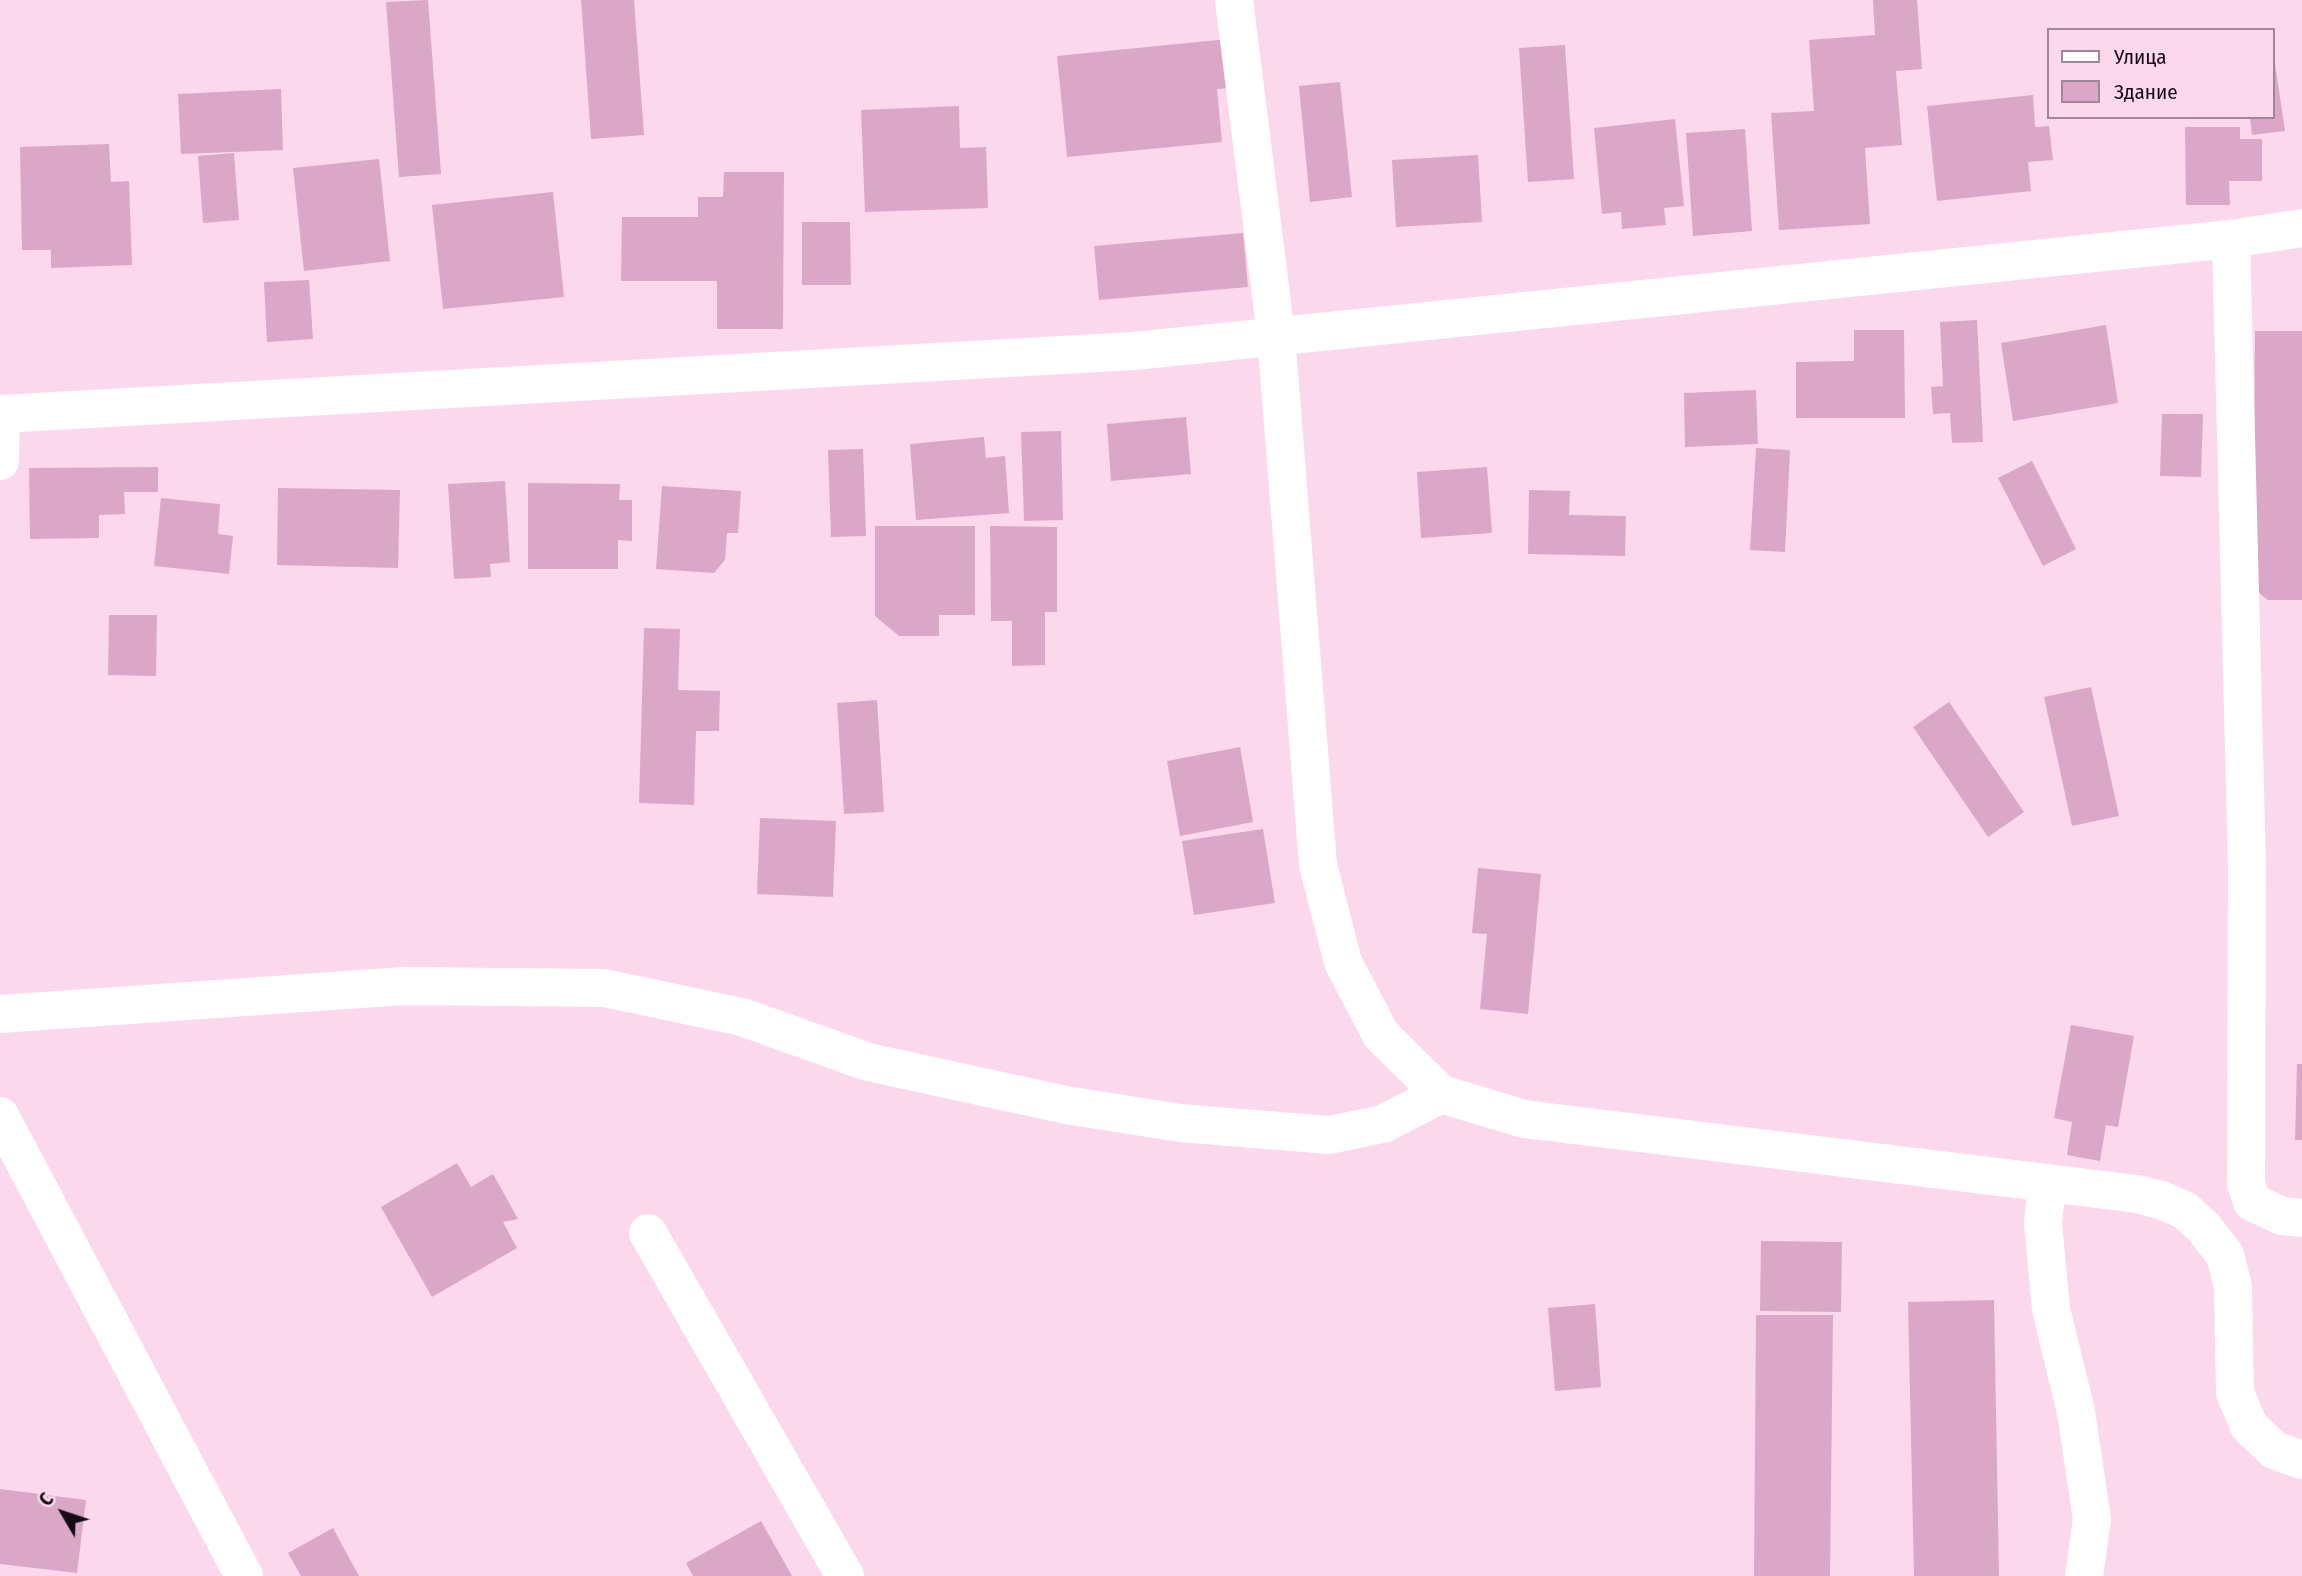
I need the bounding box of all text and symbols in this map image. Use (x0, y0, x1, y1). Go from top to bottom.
legend (2046, 28, 2274, 119)
text: Улица (2114, 44, 2167, 70)
text: Здание (2114, 79, 2178, 105)
north arrow (28, 1478, 98, 1548)
text: С (34, 1488, 58, 1511)

